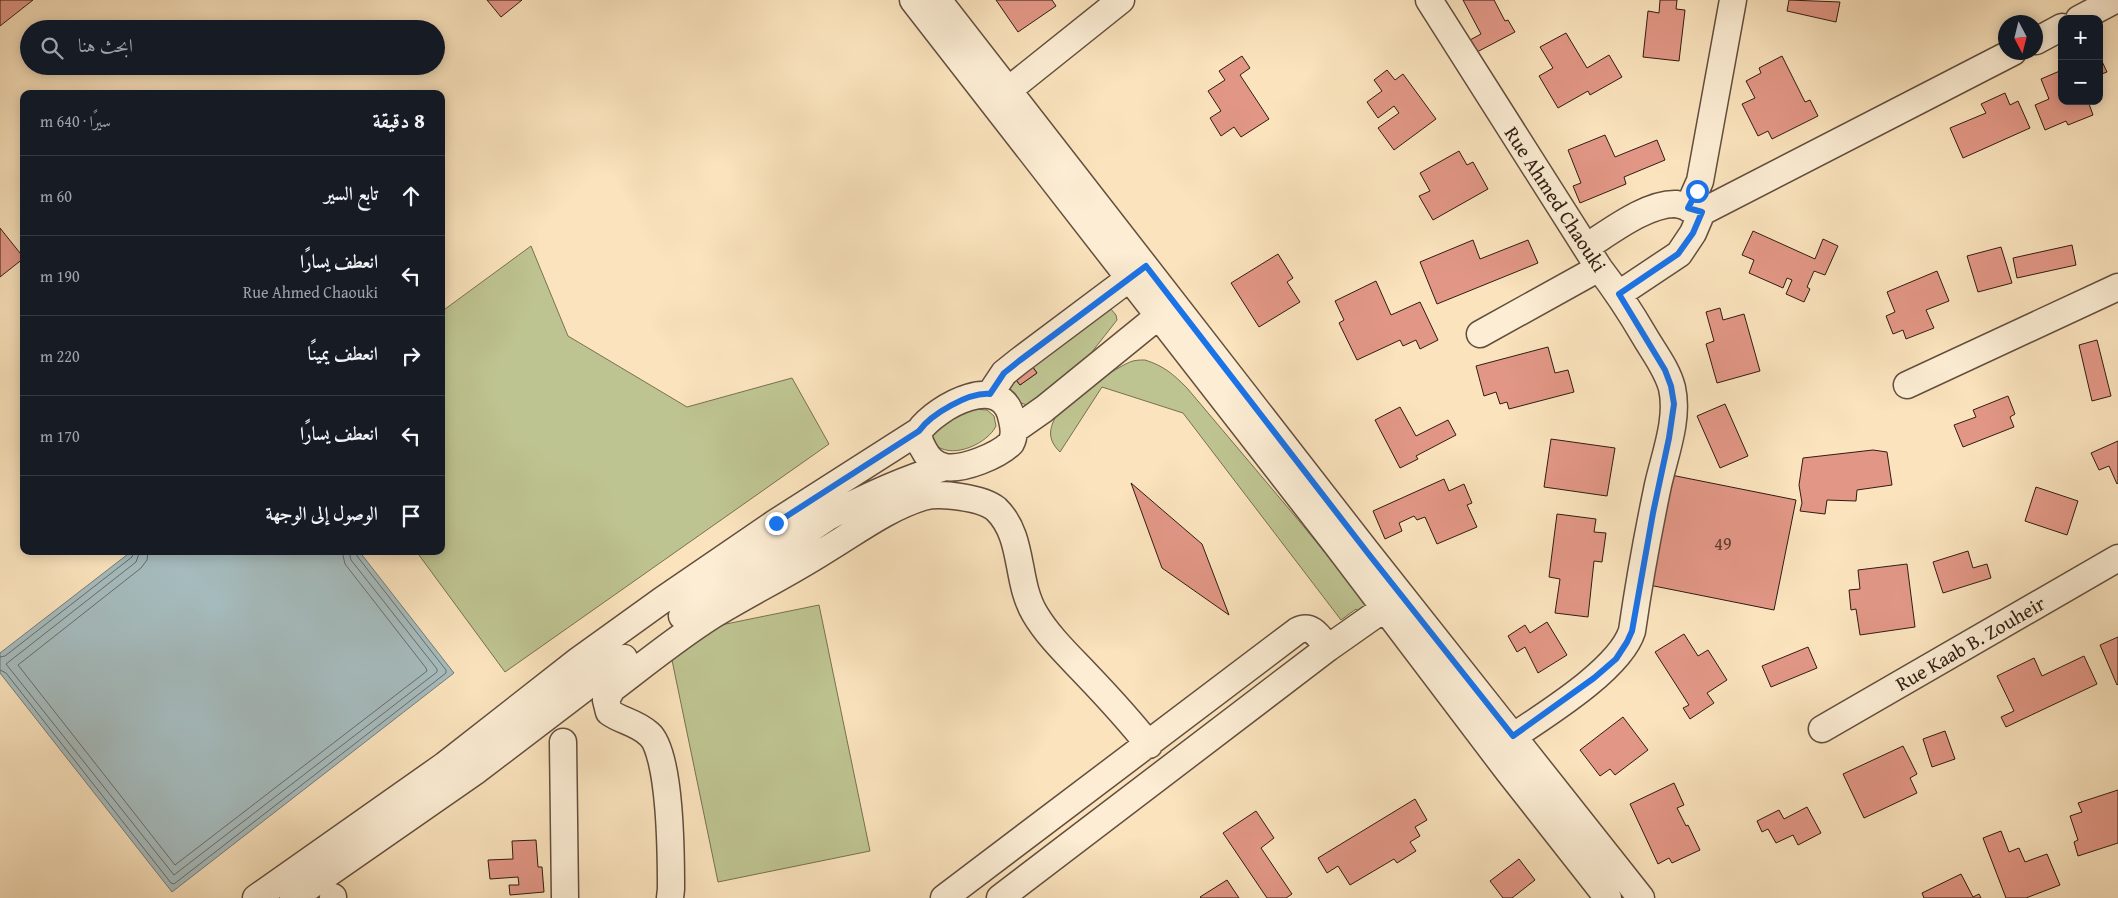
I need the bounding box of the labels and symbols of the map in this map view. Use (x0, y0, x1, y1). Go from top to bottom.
north arrow (1998, 15, 2043, 60)
street label: Rue Ahmed Chaouki (1498, 120, 1614, 278)
route start (1686, 180, 1709, 203)
route end (765, 512, 788, 535)
house number: 49 (1714, 530, 1732, 557)
street label: Rue Kaab B. Zouheir (1890, 588, 2050, 698)

